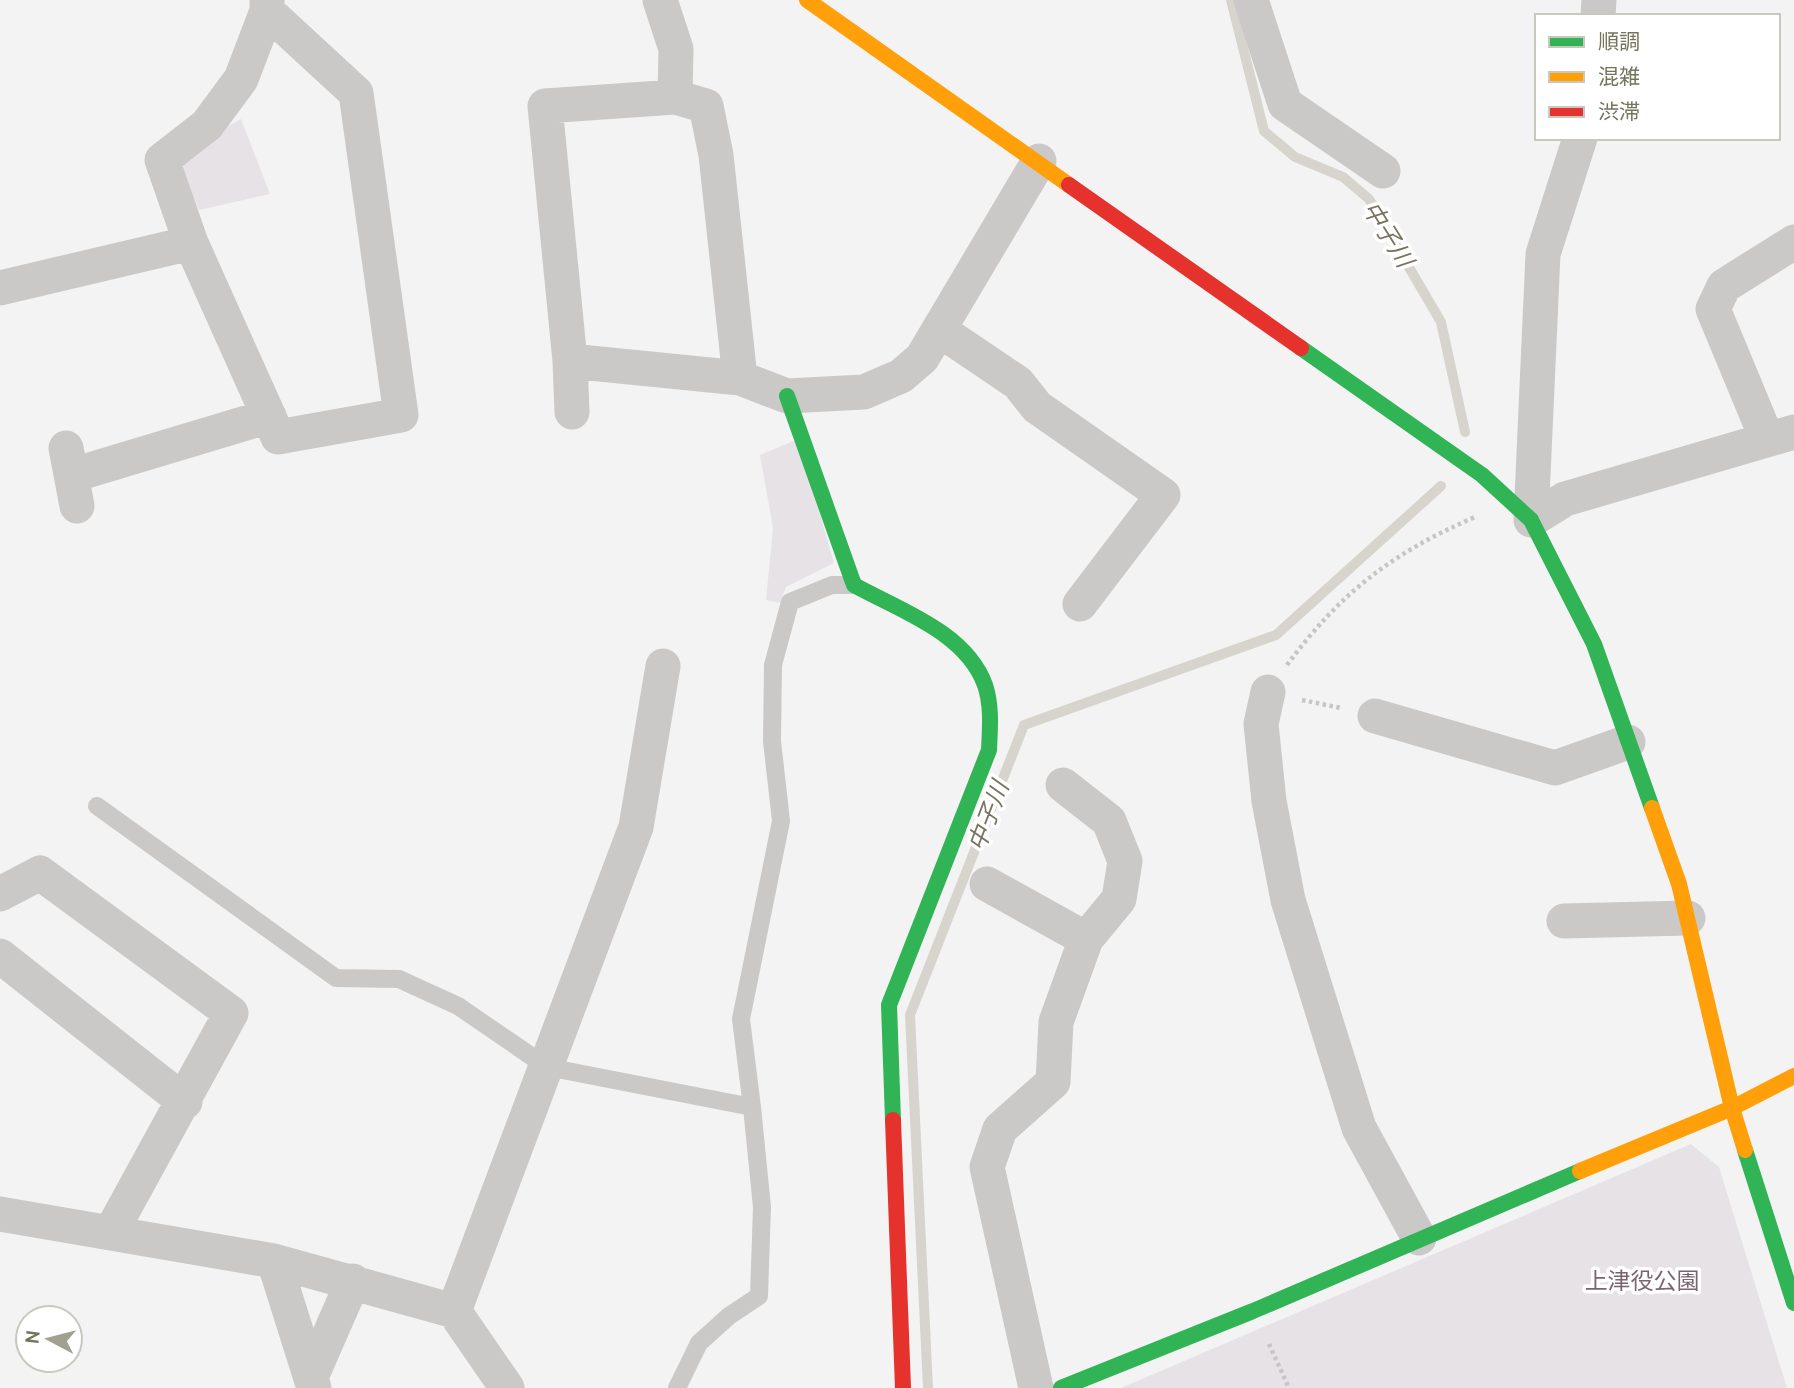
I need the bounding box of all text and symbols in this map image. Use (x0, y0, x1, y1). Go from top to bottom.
legend (1535, 14, 1780, 140)
text: 順調 (1598, 29, 1640, 54)
text: 混雑 (1598, 64, 1640, 89)
text: 渋滞 (1598, 99, 1640, 124)
water label: 中子川 (1357, 196, 1421, 275)
water label: 中子川 (962, 774, 1016, 855)
park label: 上津役公園 (1585, 1267, 1700, 1295)
north arrow (14, 1304, 84, 1374)
text: N (20, 1329, 45, 1345)

